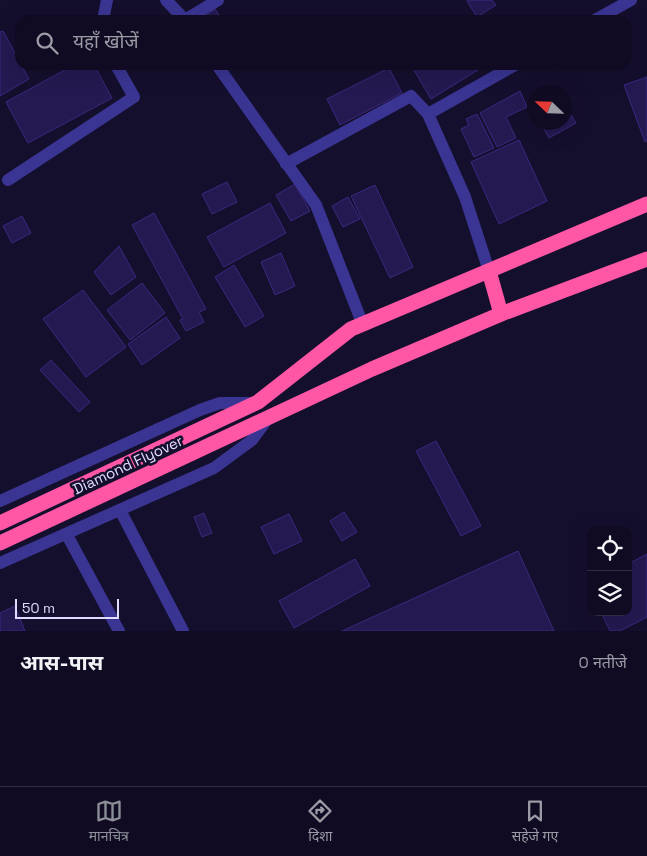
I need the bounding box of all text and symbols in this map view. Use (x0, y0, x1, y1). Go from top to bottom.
search box (15, 15, 632, 70)
icon: search (33, 29, 61, 57)
text: यहाँ खोजें (73, 29, 138, 54)
north arrow (527, 85, 572, 130)
street label: Diamond Flyover (70, 431, 186, 498)
map controls (587, 526, 632, 616)
button: locate (587, 526, 632, 571)
button: layers (587, 571, 632, 616)
scale bar (15, 596, 119, 619)
text: 50 m (22, 599, 55, 617)
text: आस-पास (20, 649, 103, 676)
text: 0 नतीजे (579, 652, 627, 673)
tab: मानचित्र (89, 797, 129, 847)
tab: दिशा (306, 797, 334, 847)
tab: सहेजे गए (512, 797, 558, 847)

